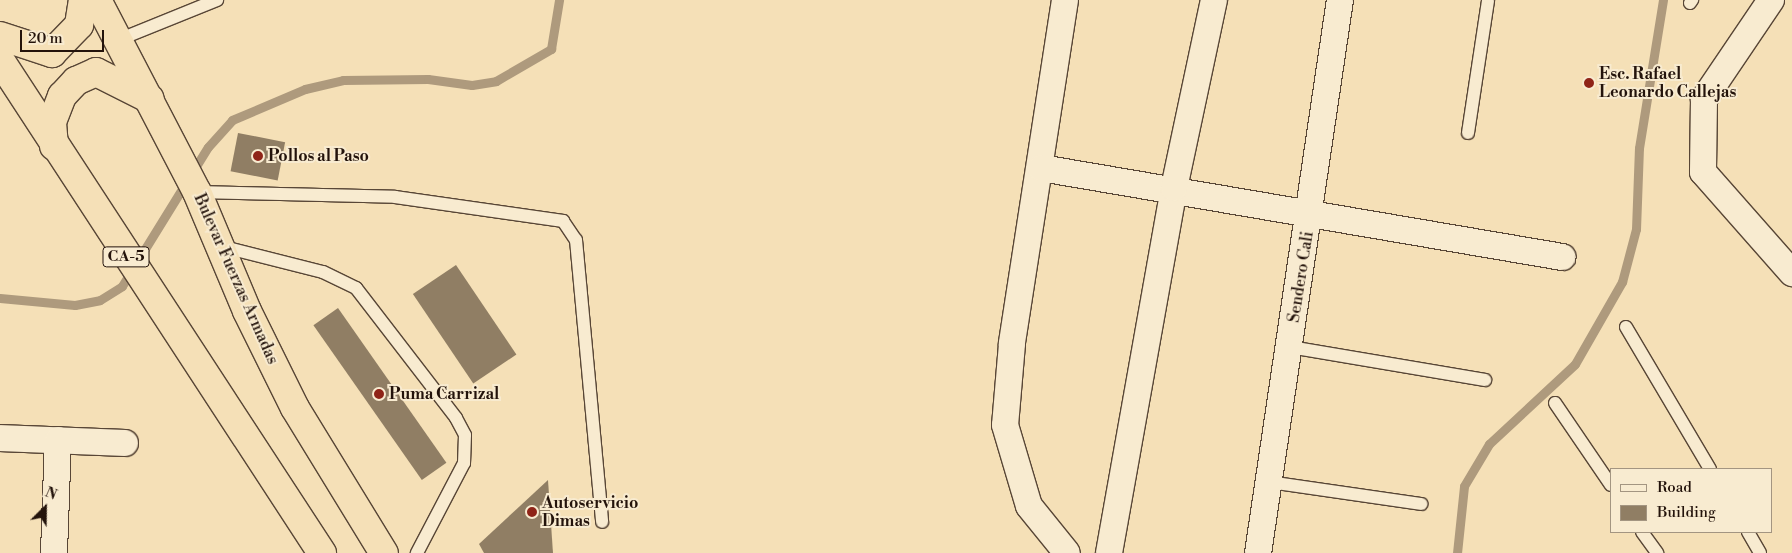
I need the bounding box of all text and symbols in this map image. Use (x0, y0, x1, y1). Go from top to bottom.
scale bar (22, 20, 106, 52)
text: 20 m (28, 29, 63, 48)
place label: Esc. Rafael Leonardo Callejas (1599, 64, 1736, 102)
marker: Esc. Rafael Leonardo Callejas (1583, 77, 1595, 89)
place label: Pollos al Paso (268, 146, 369, 166)
marker: Pollos al Paso (252, 150, 264, 162)
street label: Bulevar Fuerzas Armadas (190, 191, 282, 367)
street label: Sendero Cali (1284, 230, 1318, 324)
road number: CA-5 (102, 244, 150, 270)
place label: Puma Carrizal (389, 384, 499, 404)
marker: Puma Carrizal (373, 388, 385, 400)
legend (1610, 468, 1772, 533)
text: Road (1657, 478, 1692, 497)
north arrow (20, 483, 70, 533)
text: N (42, 484, 59, 505)
place label: Autoservicio Dimas (542, 493, 638, 531)
text: Building (1657, 503, 1716, 522)
marker: Autoservicio Dimas (526, 506, 538, 518)

